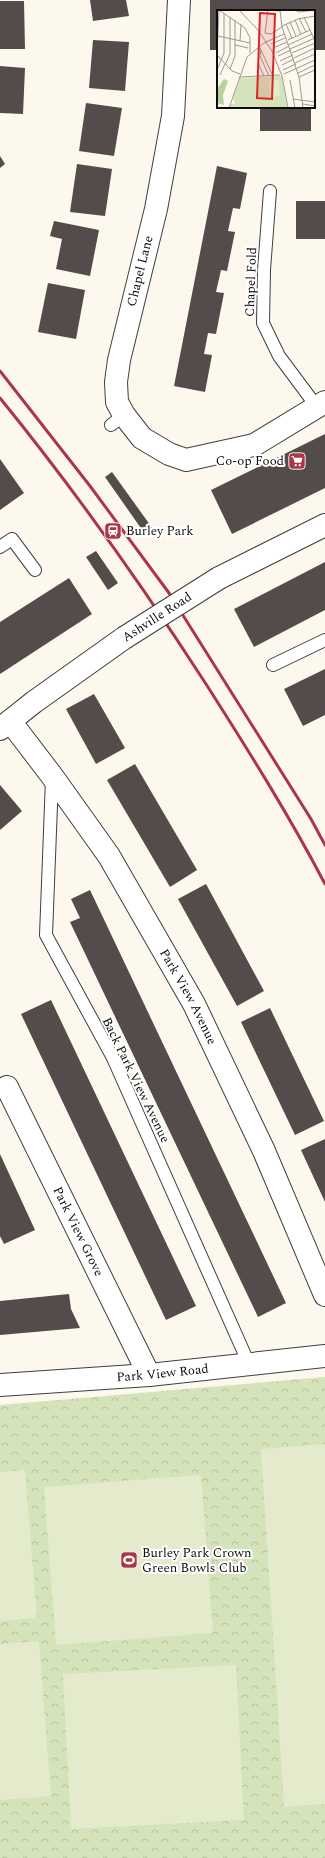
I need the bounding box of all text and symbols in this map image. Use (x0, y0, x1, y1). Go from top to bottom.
inset map (217, 10, 315, 108)
street label: Chapel Lane (122, 233, 158, 309)
street label: Chapel Fold (240, 247, 262, 317)
place label: Co-op Food (216, 451, 284, 471)
supermarket icon: Co-op Food (287, 451, 307, 471)
station icon: Burley Park (103, 521, 123, 541)
place label: Burley Park (126, 521, 193, 541)
street label: Ashville Road (118, 587, 196, 647)
street label: Park View Avenue (154, 945, 222, 1048)
street label: Back Park View Avenue (97, 1014, 175, 1146)
street label: Park View Grove (48, 1183, 109, 1280)
street label: Park View Road (116, 1359, 210, 1387)
place label: Burley Park Crown Green Bowls Club (142, 1543, 252, 1578)
sports icon: Burley Park Crown Green Bowls Club (119, 1550, 139, 1570)

